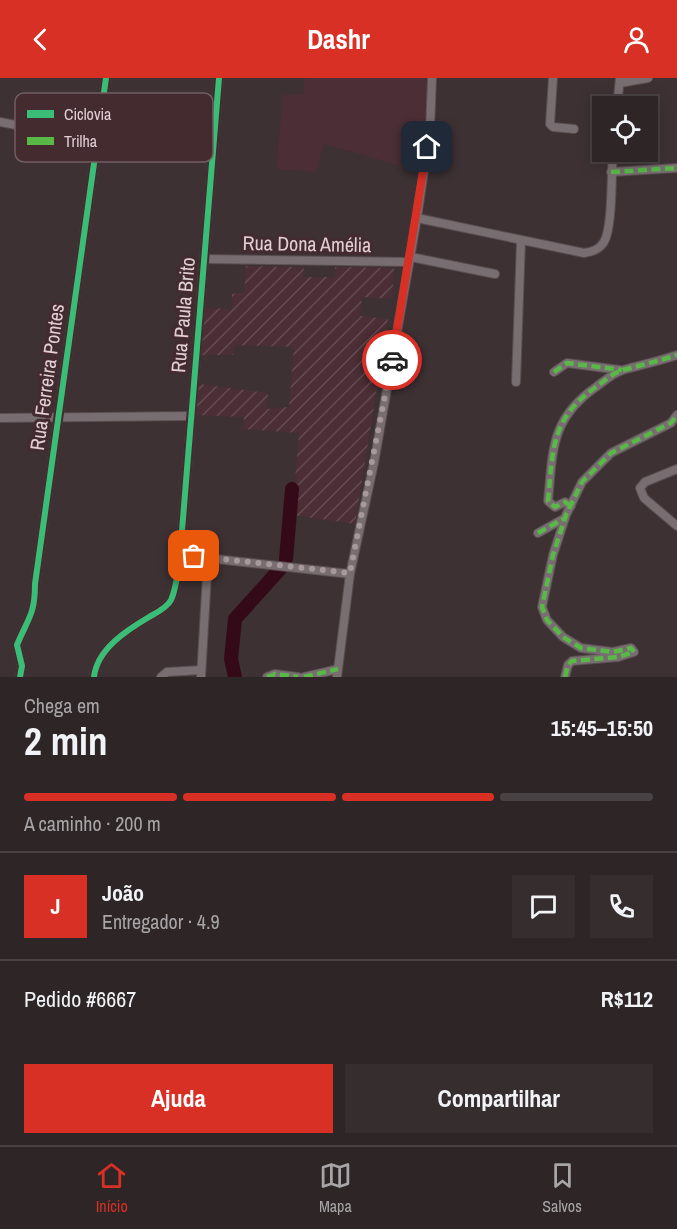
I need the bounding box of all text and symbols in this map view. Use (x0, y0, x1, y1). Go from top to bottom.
text: Dashr (307, 21, 370, 57)
icon: back (24, 23, 57, 56)
icon: person (620, 23, 653, 56)
legend (15, 93, 213, 162)
map controls (592, 96, 658, 162)
button: locate (592, 96, 658, 162)
text: Ciclovia (64, 103, 112, 125)
pin (401, 121, 452, 172)
text: Trilha (64, 130, 98, 152)
icon: home (410, 130, 443, 163)
street label: Rua Dona Amélia (243, 229, 372, 258)
street label: Rua Paula Brito (164, 256, 201, 374)
street label: Rua Ferreira Pontes (23, 302, 70, 452)
courier (362, 330, 422, 390)
icon: car (376, 344, 409, 377)
pin (168, 530, 219, 581)
icon: bag (177, 539, 210, 572)
text: Chega em (24, 692, 100, 719)
text: 15:45–15:50 (551, 713, 653, 743)
text: 2 min (24, 715, 108, 767)
text: A caminho · 200 m (24, 810, 161, 837)
button: chat (512, 875, 575, 938)
button: phone (590, 875, 653, 938)
text: João (102, 878, 144, 908)
text: J (50, 891, 61, 921)
text: Entregador · 4.9 (102, 908, 220, 935)
text: Pedido #6667 (24, 984, 136, 1014)
text: R$112 (601, 984, 653, 1014)
button: Ajuda (24, 1064, 333, 1133)
button: Compartilhar (345, 1064, 653, 1133)
tab: Início (95, 1159, 128, 1217)
tab: Mapa (319, 1159, 352, 1217)
tab: Salvos (542, 1159, 582, 1217)

